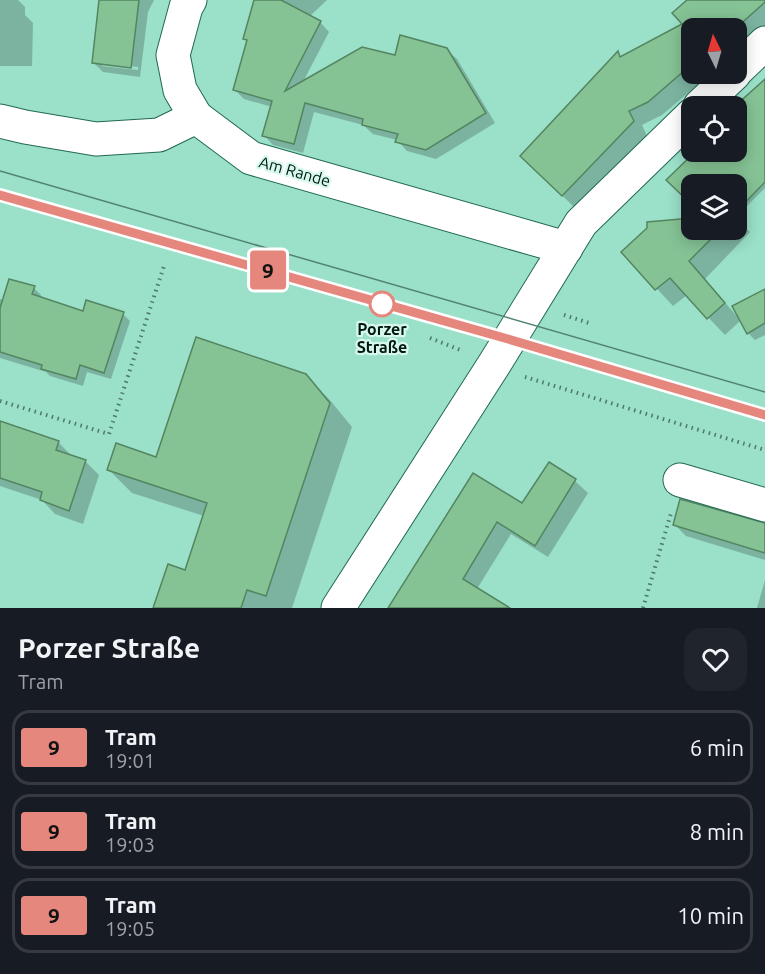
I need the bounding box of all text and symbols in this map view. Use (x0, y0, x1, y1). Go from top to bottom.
north arrow (681, 18, 747, 84)
map controls (681, 18, 747, 240)
button: locate (681, 96, 747, 162)
street label: Am Rande (257, 152, 333, 190)
button: layers (681, 174, 747, 240)
line badge: 9 (248, 250, 288, 290)
text: 9 (262, 258, 274, 282)
marker: Porzer Straße (369, 291, 395, 317)
place label: Porzer Straße (357, 320, 407, 356)
button: heart (684, 628, 747, 691)
text: Porzer Straße (18, 632, 200, 663)
text: Tram (18, 670, 64, 693)
text: Tram (105, 724, 157, 749)
text: 9 (48, 735, 60, 759)
text: 6 min (690, 735, 744, 760)
text: 19:01 (105, 749, 155, 772)
text: Tram (105, 808, 157, 833)
text: 9 (48, 819, 60, 843)
text: 8 min (690, 819, 744, 844)
text: 19:03 (105, 833, 155, 856)
text: Tram (105, 892, 157, 917)
text: 9 (48, 903, 60, 927)
text: 10 min (677, 903, 744, 928)
text: 19:05 (105, 917, 155, 940)

